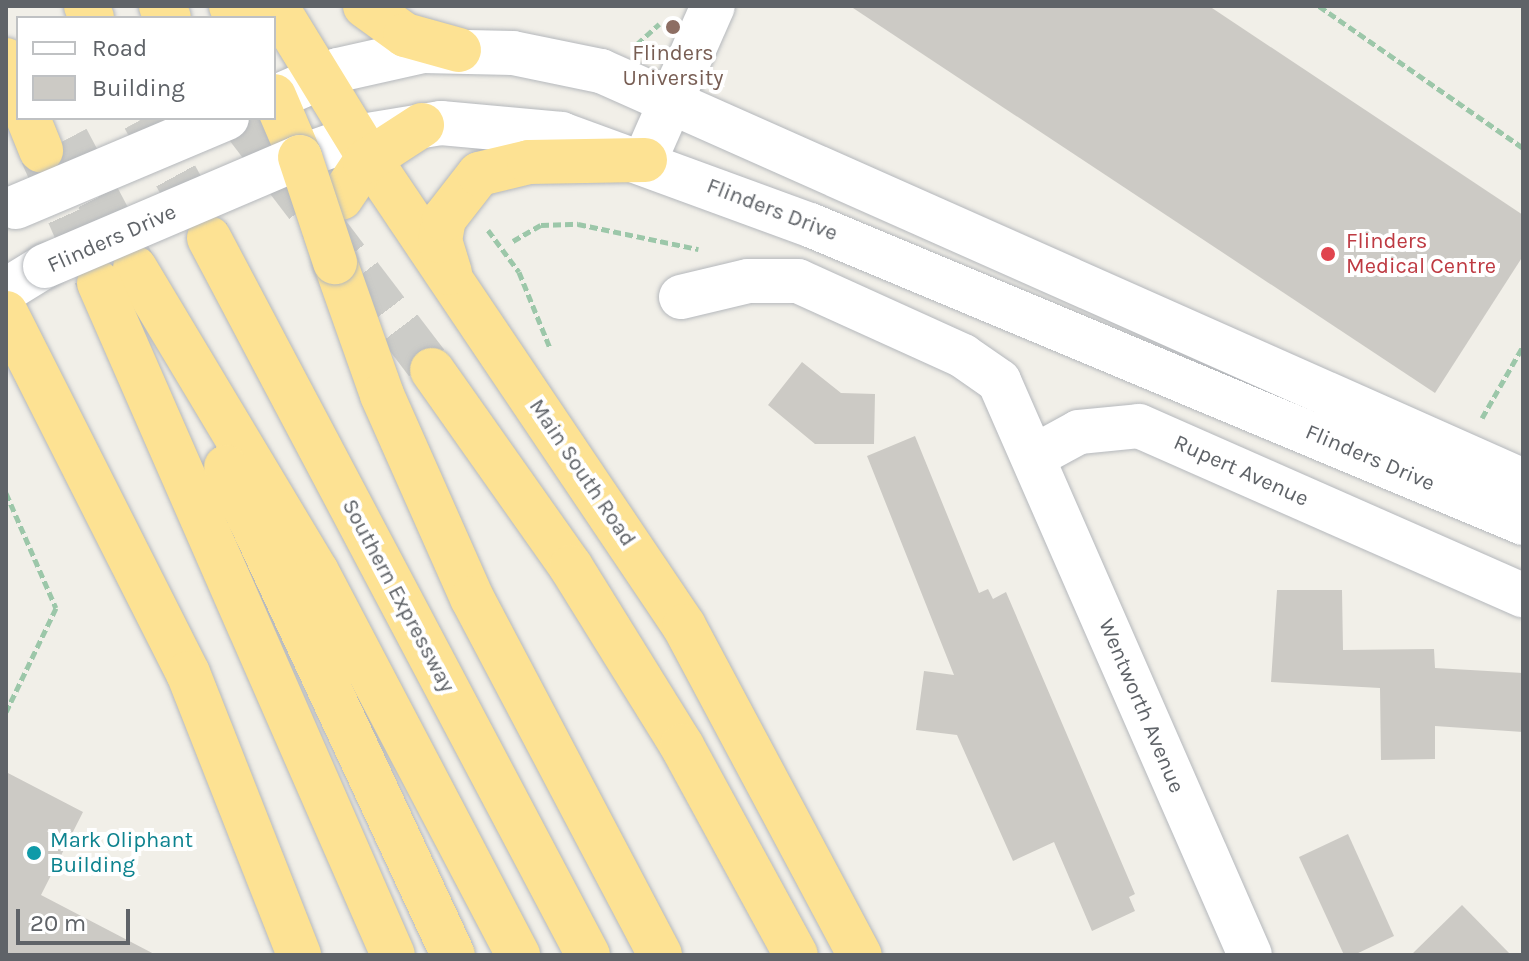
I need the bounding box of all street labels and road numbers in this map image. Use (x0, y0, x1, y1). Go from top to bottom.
street label: Flinders Drive (703, 173, 841, 247)
street label: Flinders Drive (44, 199, 180, 279)
street label: Main South Road (523, 394, 641, 552)
street label: Flinders Drive (1301, 419, 1439, 497)
street label: Rupert Avenue (1169, 429, 1313, 513)
street label: Southern Expressway (336, 495, 460, 697)
street label: Wentworth Avenue (1092, 615, 1190, 797)

